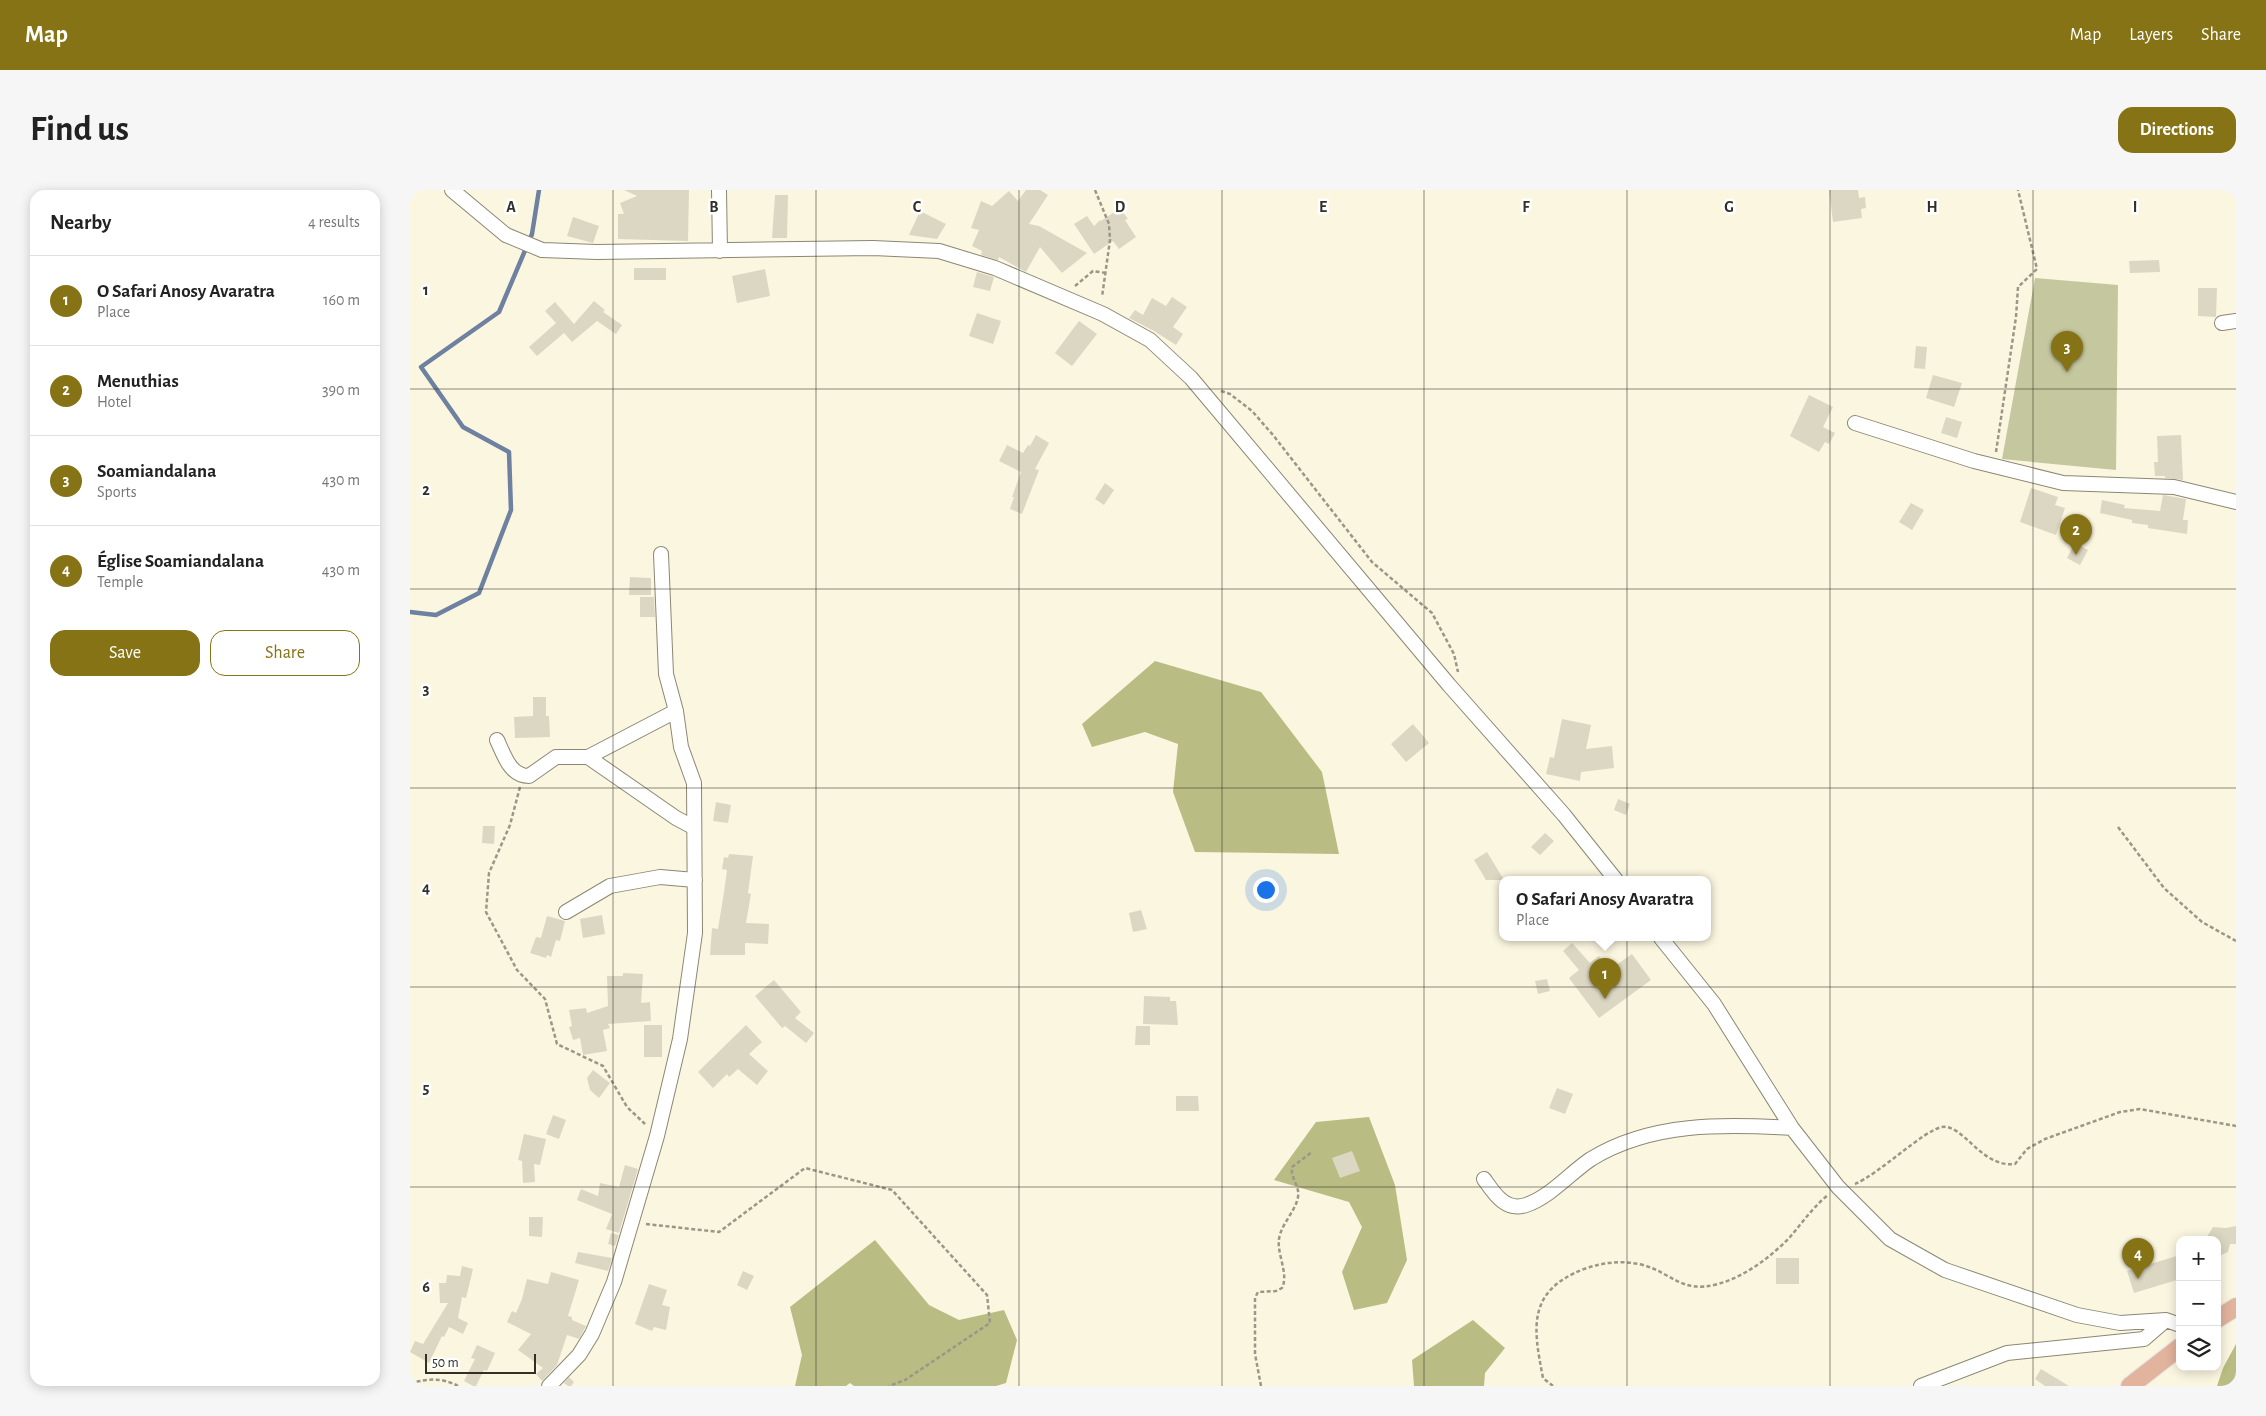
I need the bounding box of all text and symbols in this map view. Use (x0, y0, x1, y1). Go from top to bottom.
text: Map (25, 23, 68, 47)
text: Map (2070, 26, 2101, 44)
text: Layers (2129, 26, 2173, 44)
text: Share (2201, 26, 2241, 44)
button: Directions (2118, 107, 2236, 153)
text: Find us (30, 112, 129, 147)
text: A (506, 199, 516, 215)
text: B (709, 199, 719, 215)
text: C (913, 199, 922, 215)
text: D (1115, 199, 1126, 215)
text: E (1319, 199, 1327, 215)
text: F (1522, 199, 1530, 215)
text: G (1724, 199, 1734, 215)
text: H (1926, 199, 1938, 215)
text: I (2133, 199, 2137, 215)
text: Nearby (50, 212, 111, 233)
text: 4 results (308, 214, 360, 230)
text: O Safari Anosy Avaratra (97, 282, 275, 301)
text: 1 (423, 282, 429, 298)
text: 1 (63, 292, 69, 308)
text: 160 m (323, 292, 360, 308)
text: Place (97, 304, 130, 320)
pin: 3 (2051, 331, 2083, 372)
text: Menuthias (97, 372, 179, 391)
text: 2 (62, 382, 70, 398)
text: 390 m (322, 382, 360, 398)
text: Hotel (97, 394, 132, 410)
text: Soamiandalana (97, 462, 216, 481)
text: 3 (63, 472, 69, 488)
text: 430 m (322, 472, 360, 488)
text: 2 (422, 482, 430, 498)
text: Sports (97, 484, 137, 500)
pin: 2 (2060, 514, 2092, 555)
text: Église Soamiandalana (97, 552, 264, 571)
text: 4 (62, 562, 70, 578)
text: 430 m (322, 562, 360, 578)
text: Temple (97, 574, 143, 590)
button: Save (50, 630, 200, 676)
button: Share (210, 630, 360, 676)
text: 3 (423, 681, 430, 697)
popup (1499, 876, 1711, 941)
your location (1253, 877, 1279, 903)
text: 4 (422, 880, 430, 896)
text: O Safari Anosy Avaratra (1516, 890, 1694, 909)
text: Place (1516, 912, 1549, 928)
pin: 1 (1589, 958, 1621, 999)
text: 5 (423, 1080, 430, 1096)
map controls (2176, 1236, 2221, 1371)
button: + (2176, 1236, 2221, 1281)
pin: 4 (2122, 1238, 2154, 1279)
text: 6 (422, 1279, 430, 1295)
button: − (2176, 1281, 2221, 1326)
button: layers (2176, 1326, 2221, 1371)
scale bar (425, 1351, 536, 1374)
text: 50 m (432, 1356, 459, 1370)

